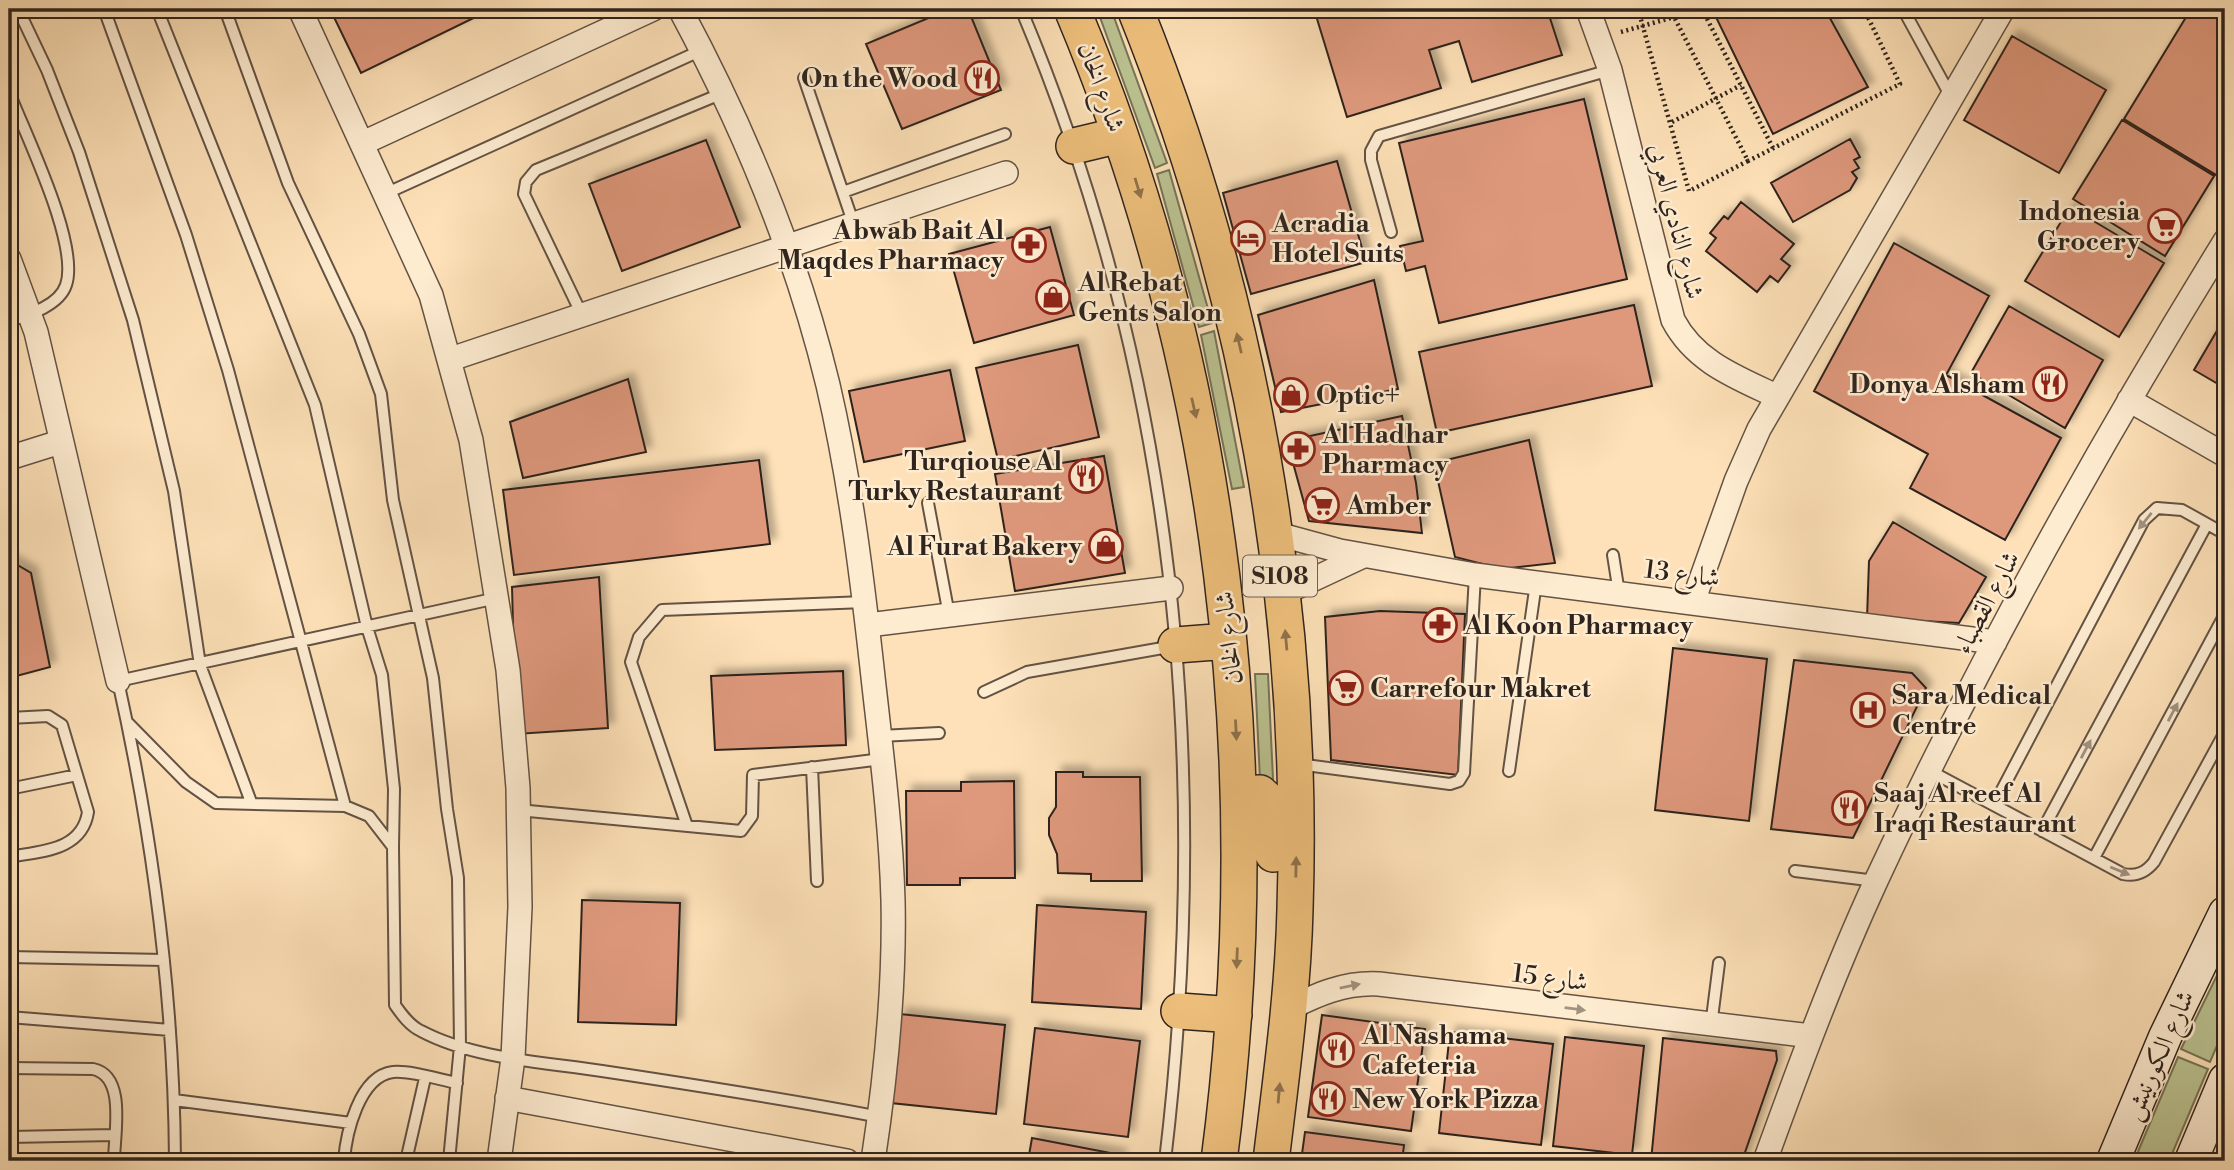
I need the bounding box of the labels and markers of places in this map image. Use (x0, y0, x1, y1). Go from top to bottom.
restaurant icon: On the Wood (963, 59, 1001, 97)
place label: On the Wood (801, 63, 958, 95)
place label: Indonesia Grocery (2019, 196, 2141, 258)
supermarket icon: Indonesia Grocery (2146, 207, 2184, 245)
place label: Acradia Hotel Suits (1271, 208, 1404, 270)
place label: Abwab Bait Al Maqdes Pharmacy (778, 215, 1005, 277)
hotel icon: Acradia Hotel Suits (1229, 219, 1267, 257)
pharmacy icon: Abwab Bait Al Maqdes Pharmacy (1010, 226, 1048, 264)
place label: Al Rebat Gents Salon (1077, 267, 1222, 329)
shop icon: Al Rebat Gents Salon (1034, 278, 1072, 316)
restaurant icon: Donya Alsham (2031, 365, 2069, 403)
place label: Donya Alsham (1850, 369, 2025, 401)
shop icon: Optic+ (1272, 376, 1310, 414)
place label: Optic+ (1316, 380, 1400, 412)
place label: Al Hadhar Pharmacy (1321, 419, 1449, 481)
pharmacy icon: Al Hadhar Pharmacy (1279, 430, 1317, 468)
place label: Turqiouse Al Turky Restaurant (848, 446, 1063, 508)
restaurant icon: Turqiouse Al Turky Restaurant (1067, 457, 1105, 495)
supermarket icon: Amber (1303, 486, 1341, 524)
place label: Amber (1345, 490, 1432, 522)
shop icon: Al Furat Bakery (1087, 527, 1125, 565)
place label: Al Furat Bakery (886, 531, 1083, 563)
pharmacy icon: Al Koon Pharmacy (1421, 606, 1459, 644)
place label: Al Koon Pharmacy (1463, 610, 1694, 642)
supermarket icon: Carrefour Makret (1327, 669, 1365, 707)
place label: Carrefour Makret (1370, 673, 1592, 705)
place label: Sara Medical Centre (1892, 680, 2051, 742)
hospital icon: Sara Medical Centre (1849, 691, 1887, 729)
place label: Saaj Al reef Al Iraqi Restaurant (1874, 778, 2077, 840)
restaurant icon: Saaj Al reef Al Iraqi Restaurant (1830, 789, 1868, 827)
place label: Al Nashama Cafeteria (1361, 1020, 1507, 1082)
restaurant icon: Al Nashama Cafeteria (1318, 1031, 1356, 1069)
restaurant icon: New York Pizza (1309, 1080, 1347, 1118)
place label: New York Pizza (1352, 1084, 1540, 1116)

